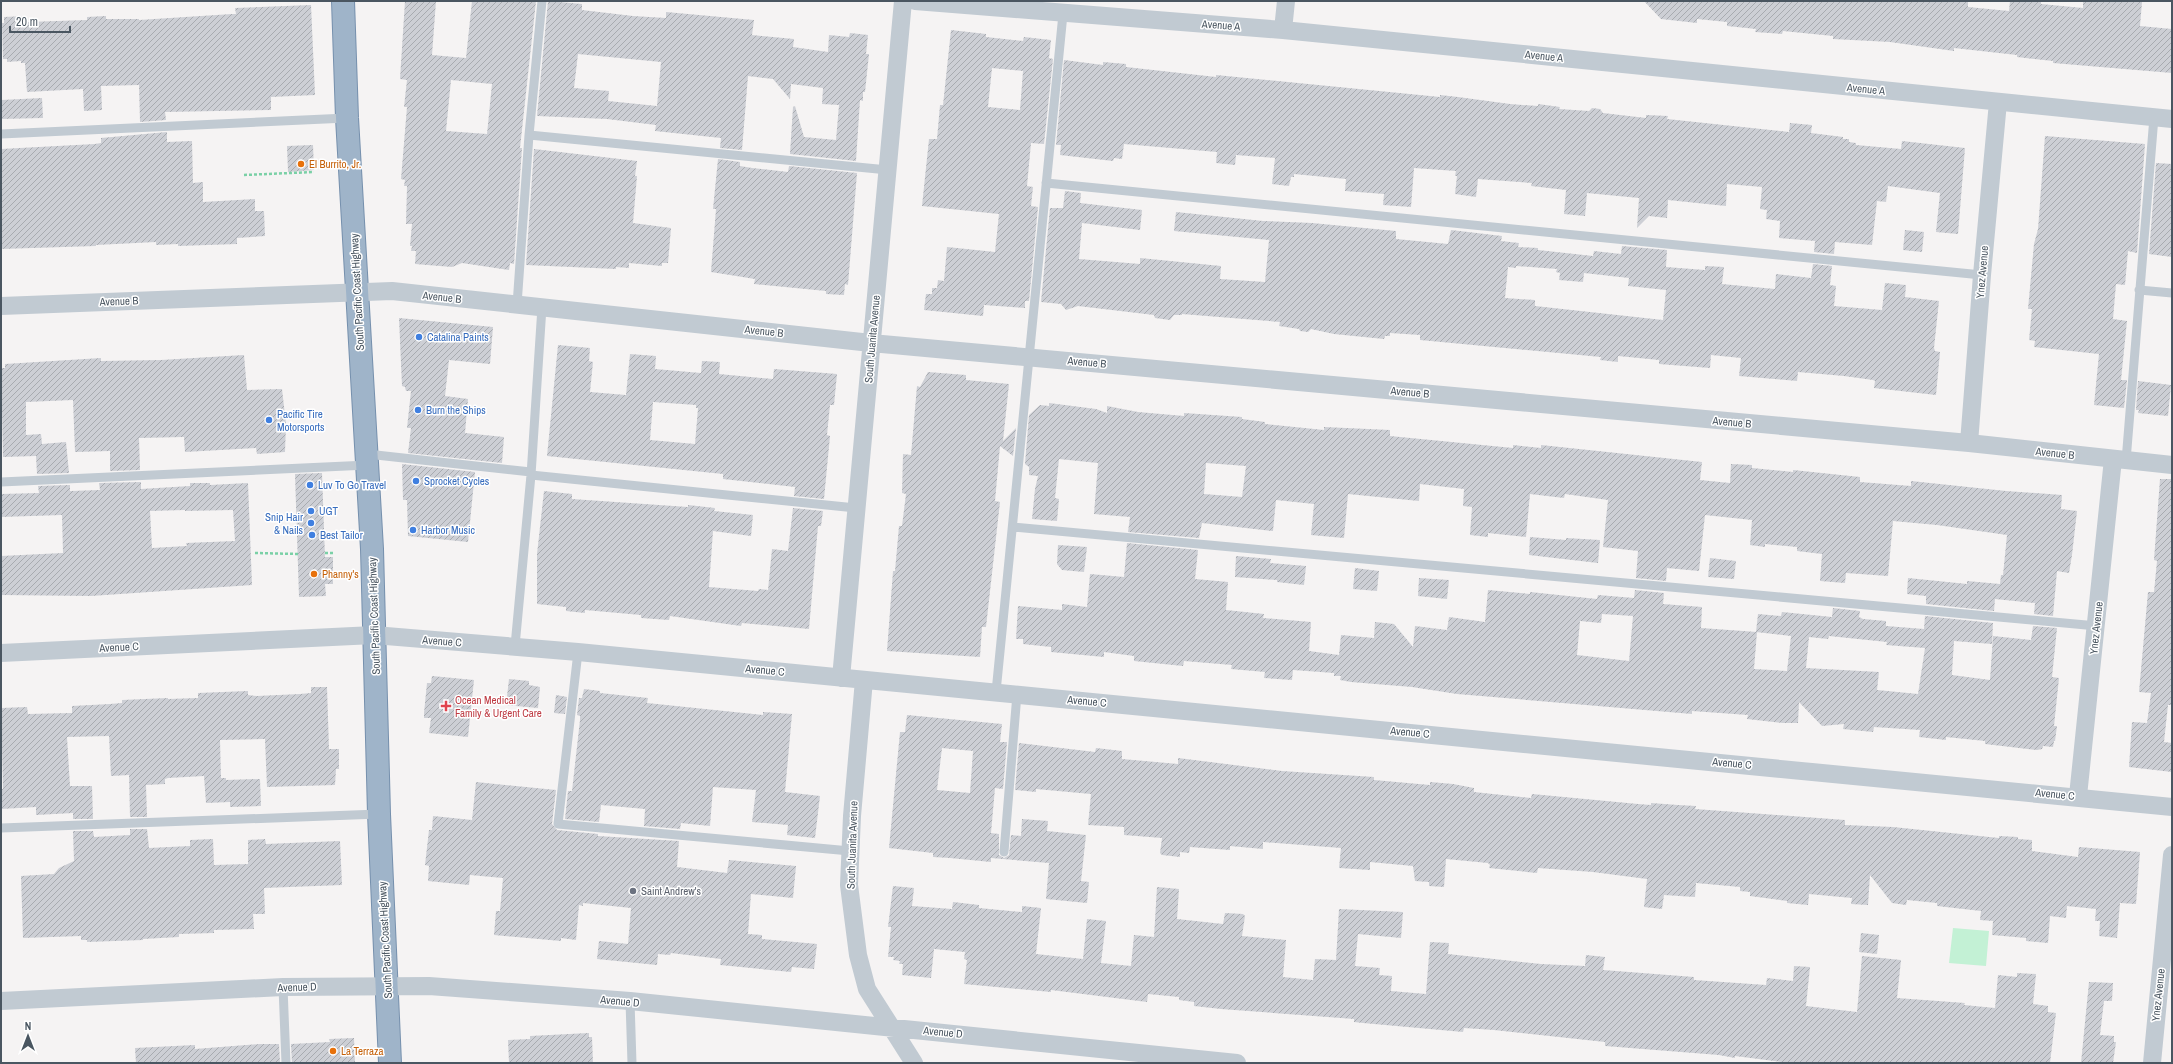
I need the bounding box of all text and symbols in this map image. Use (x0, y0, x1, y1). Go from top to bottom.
scale bar (10, 8, 70, 34)
text: 20 m (16, 14, 38, 30)
street label: Avenue A (1200, 17, 1242, 33)
street label: Avenue A (1523, 47, 1565, 65)
street label: Avenue A (1845, 80, 1887, 98)
place label: El Burrito, Jr. (309, 157, 361, 171)
marker: El Burrito, Jr. (296, 159, 306, 169)
street label: South Pacific Coast Highway (347, 233, 367, 351)
street label: Ynez Avenue (1973, 245, 1991, 299)
street label: Avenue B (421, 288, 462, 306)
street label: Avenue B (98, 293, 139, 309)
street label: South Juanita Avenue (861, 294, 883, 384)
street label: Avenue B (743, 322, 784, 340)
place label: Catalina Paints (427, 330, 489, 344)
marker: Catalina Paints (414, 332, 424, 342)
street label: Avenue B (1066, 353, 1107, 371)
street label: Avenue B (1389, 383, 1430, 401)
place label: Burn the Ships (426, 403, 486, 417)
marker: Burn the Ships (413, 405, 423, 415)
place label: Pacific Tire Motorsports (277, 407, 325, 434)
street label: Avenue B (1711, 413, 1752, 431)
marker: Pacific Tire Motorsports (264, 415, 274, 425)
street label: Avenue B (2034, 444, 2075, 462)
place label: Sprocket Cycles (424, 474, 490, 488)
marker: Sprocket Cycles (411, 476, 421, 486)
place label: Luv To Go Travel (318, 478, 386, 492)
marker: Luv To Go Travel (305, 480, 315, 490)
place label: UGT (319, 504, 339, 518)
marker: UGT (306, 506, 316, 516)
place label: Snip Hair & Nails (265, 510, 303, 537)
marker: Snip Hair & Nails (306, 518, 316, 528)
place label: Harbor Music (421, 523, 476, 537)
marker: Harbor Music (408, 525, 418, 535)
place label: Best Tailor (320, 528, 363, 542)
marker: Best Tailor (307, 530, 317, 540)
street label: South Pacific Coast Highway (365, 557, 383, 675)
place label: Phanny's (322, 567, 359, 581)
marker: Phanny's (309, 569, 319, 579)
street label: Ynez Avenue (2086, 601, 2106, 655)
street label: Avenue C (421, 633, 463, 649)
street label: Avenue C (98, 639, 140, 655)
street label: Avenue C (744, 661, 786, 679)
street label: Avenue C (1066, 692, 1108, 710)
place label: Ocean Medical Family & Urgent Care (455, 693, 542, 720)
marker: Ocean Medical Family & Urgent Care (440, 700, 452, 712)
street label: Avenue C (1389, 723, 1431, 741)
street label: Avenue C (1711, 754, 1753, 772)
street label: Avenue C (2034, 785, 2076, 803)
street label: South Juanita Avenue (843, 801, 861, 889)
street label: South Pacific Coast Highway (375, 881, 395, 999)
place label: Saint Andrew's (641, 884, 701, 898)
marker: Saint Andrew's (628, 886, 638, 896)
street label: Ynez Avenue (2148, 968, 2168, 1022)
street label: Avenue D (276, 979, 317, 995)
street label: Avenue D (599, 992, 640, 1010)
north arrow (8, 1016, 48, 1056)
text: N (25, 1019, 31, 1033)
street label: Avenue D (922, 1023, 963, 1041)
place label: La Terraza (341, 1044, 383, 1058)
marker: La Terraza (328, 1046, 338, 1056)

